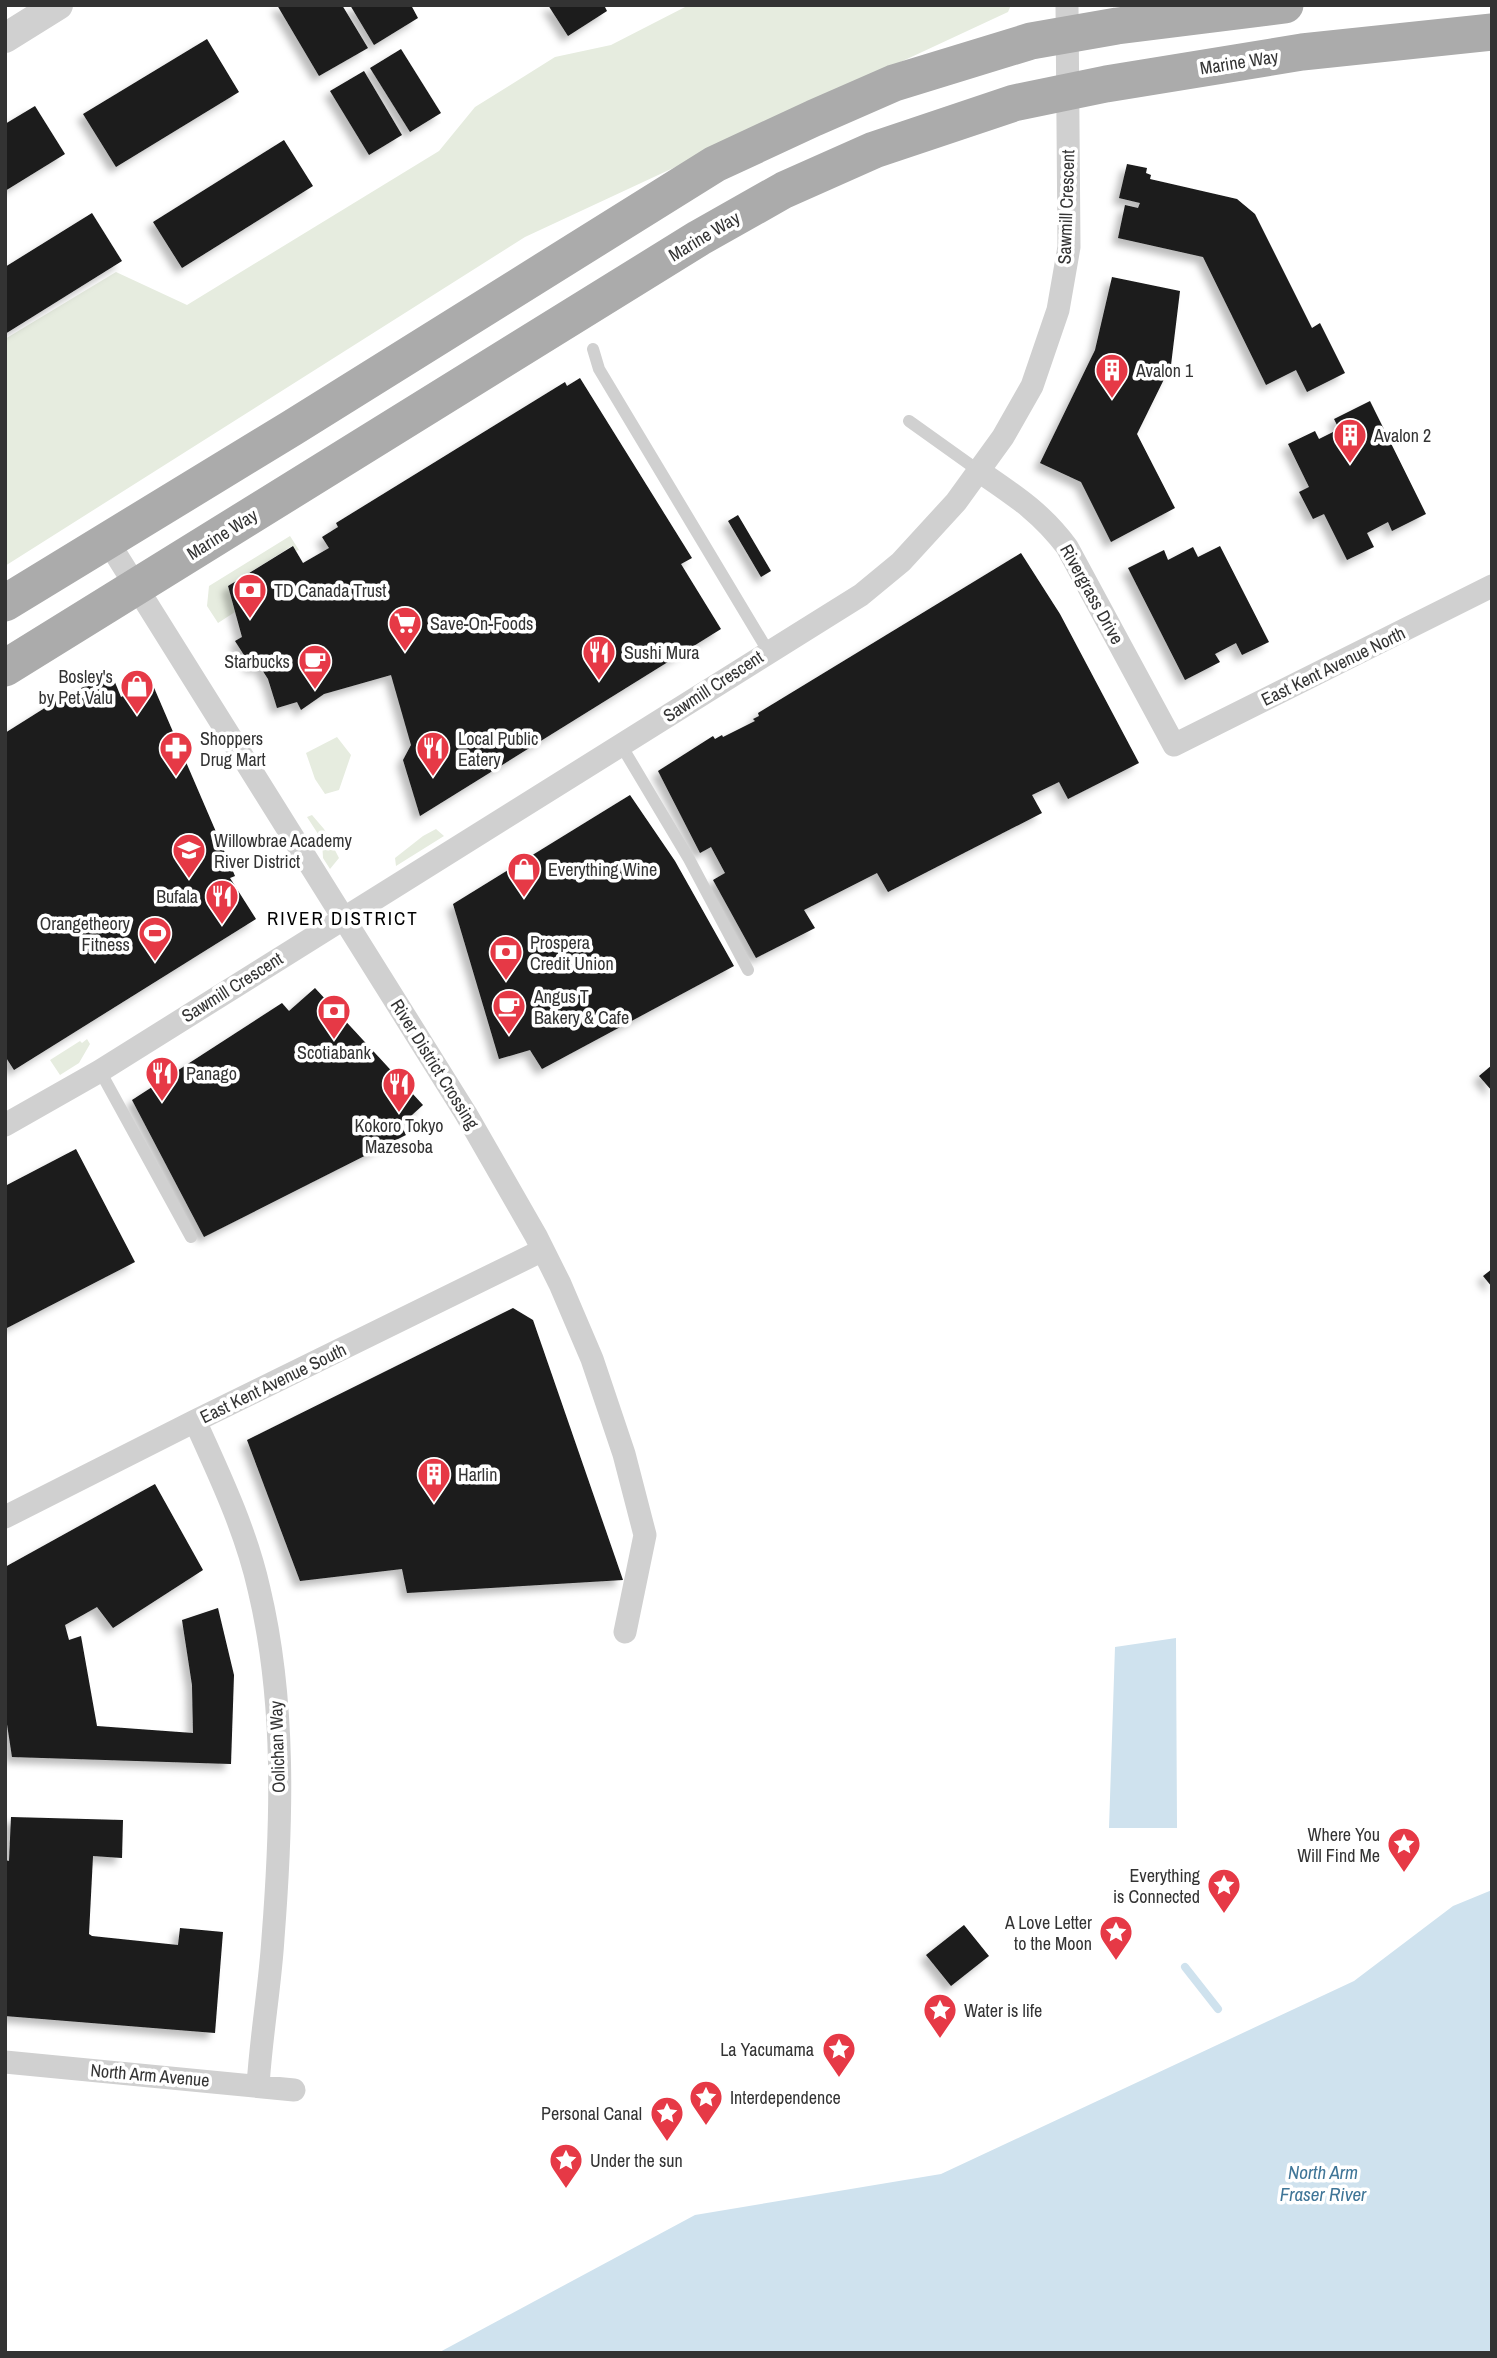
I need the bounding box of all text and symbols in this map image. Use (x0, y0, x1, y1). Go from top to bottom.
street label: Marine Way (1198, 43, 1281, 81)
street label: Sawmill Crescent (1052, 149, 1080, 265)
street label: Marine Way (664, 205, 745, 267)
building icon: Avalon 1 (1093, 351, 1131, 400)
place label: Avalon 1 (1135, 358, 1194, 383)
building icon: Avalon 2 (1331, 416, 1369, 465)
place label: Avalon 2 (1373, 423, 1431, 448)
street label: Marine Way (182, 502, 263, 566)
street label: Rivergrass Drive (1054, 540, 1130, 648)
bank icon: TD Canada Trust (231, 571, 269, 620)
place label: TD Canada Trust (274, 578, 386, 603)
supermarket icon: Save-On-Foods (386, 604, 424, 653)
place label: Save-On-Foods (430, 611, 533, 636)
street label: East Kent Avenue North (1257, 620, 1409, 712)
restaurant icon: Sushi Mura (580, 633, 618, 682)
place label: Sushi Mura (624, 640, 699, 665)
cafe icon: Starbucks (296, 642, 334, 691)
street label: Sawmill Crescent (658, 644, 768, 728)
place label: Starbucks (224, 649, 290, 674)
place label: Bosley's by Pet Valu (39, 664, 113, 710)
shop icon: Bosley's by Pet Valu (118, 667, 156, 716)
place label: Shoppers Drug Mart (200, 726, 266, 772)
place label: Local Public Eatery (458, 726, 538, 772)
pharmacy icon: Shoppers Drug Mart (157, 729, 195, 778)
restaurant icon: Local Public Eatery (414, 729, 452, 778)
place label: Willowbrae Academy River District (214, 828, 352, 874)
school or university icon: Willowbrae Academy River District (170, 831, 208, 880)
shop icon: Everything Wine (505, 850, 543, 899)
place label: Everything Wine (548, 857, 657, 882)
restaurant icon: Bufala (203, 877, 241, 926)
place label: Bufala (156, 884, 198, 909)
district label: RIVER DISTRICT (267, 905, 419, 931)
place label: Orangetheory Fitness (40, 911, 131, 957)
sports icon: Orangetheory Fitness (136, 914, 174, 963)
place label: Prospera Credit Union (530, 930, 614, 976)
bank icon: Prospera Credit Union (487, 933, 525, 982)
street label: Sawmill Crescent (177, 946, 287, 1028)
place label: Angus T Bakery & Cafe (533, 984, 629, 1030)
cafe icon: Angus T Bakery & Cafe (490, 987, 528, 1036)
bank icon: Scotiabank (315, 992, 353, 1041)
street label: River District Crossing (385, 994, 486, 1135)
place label: Scotiabank (297, 1040, 372, 1065)
restaurant icon: Panago (143, 1054, 181, 1103)
place label: Panago (186, 1061, 237, 1086)
restaurant icon: Kokoro Tokyo Mazesoba (380, 1065, 418, 1114)
place label: Kokoro Tokyo Mazesoba (354, 1113, 444, 1159)
street label: East Kent Avenue South (196, 1337, 350, 1429)
building icon: Harlin (415, 1455, 453, 1504)
place label: Harlin (458, 1462, 497, 1487)
street label: Oolichan Way (263, 1700, 291, 1793)
place label: Where You Will Find Me (1297, 1822, 1380, 1868)
place icon: Where You Will Find Me (1385, 1825, 1423, 1874)
place label: Everything is Connected (1113, 1863, 1201, 1909)
place icon: Everything is Connected (1205, 1866, 1243, 1915)
place label: A Love Letter to the Moon (1004, 1910, 1092, 1956)
place icon: A Love Letter to the Moon (1097, 1913, 1135, 1962)
place icon: Water is life (921, 1991, 959, 2040)
place label: Water is life (964, 1998, 1042, 2023)
place icon: La Yacumama (820, 2030, 858, 2079)
place label: La Yacumama (720, 2037, 814, 2062)
street label: North Arm Avenue (89, 2057, 211, 2093)
place icon: Interdependence (687, 2078, 725, 2127)
place label: Interdependence (730, 2085, 841, 2110)
place icon: Personal Canal (648, 2094, 686, 2143)
place label: Personal Canal (541, 2101, 642, 2126)
place icon: Under the sun (547, 2141, 585, 2190)
place label: Under the sun (590, 2148, 683, 2173)
water label: North Arm Fraser River (1280, 2159, 1367, 2207)

